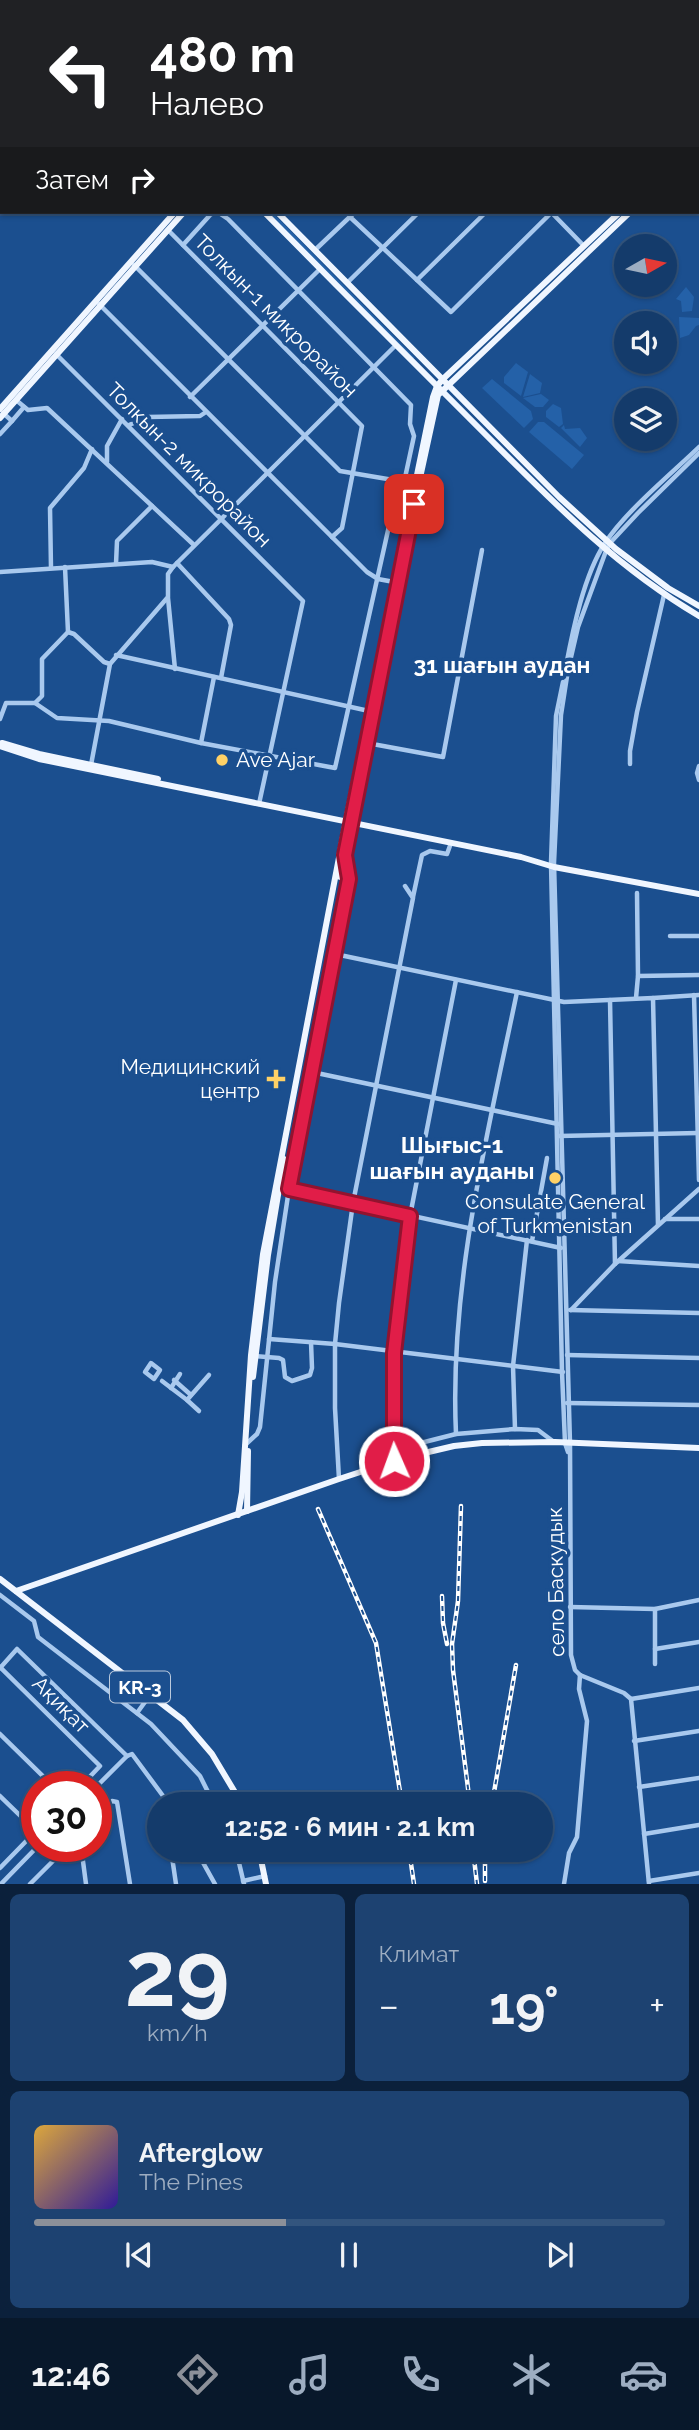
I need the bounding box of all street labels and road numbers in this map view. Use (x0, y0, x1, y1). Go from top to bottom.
street label: Толкын-1 микрорайон (190, 229, 363, 402)
street label: Толкын-2 микрорайон (102, 377, 277, 552)
street label: село Баскудык (542, 1507, 569, 1657)
street label: Ақиқат (28, 1671, 95, 1738)
road number: KR-3 (110, 1672, 170, 1702)

